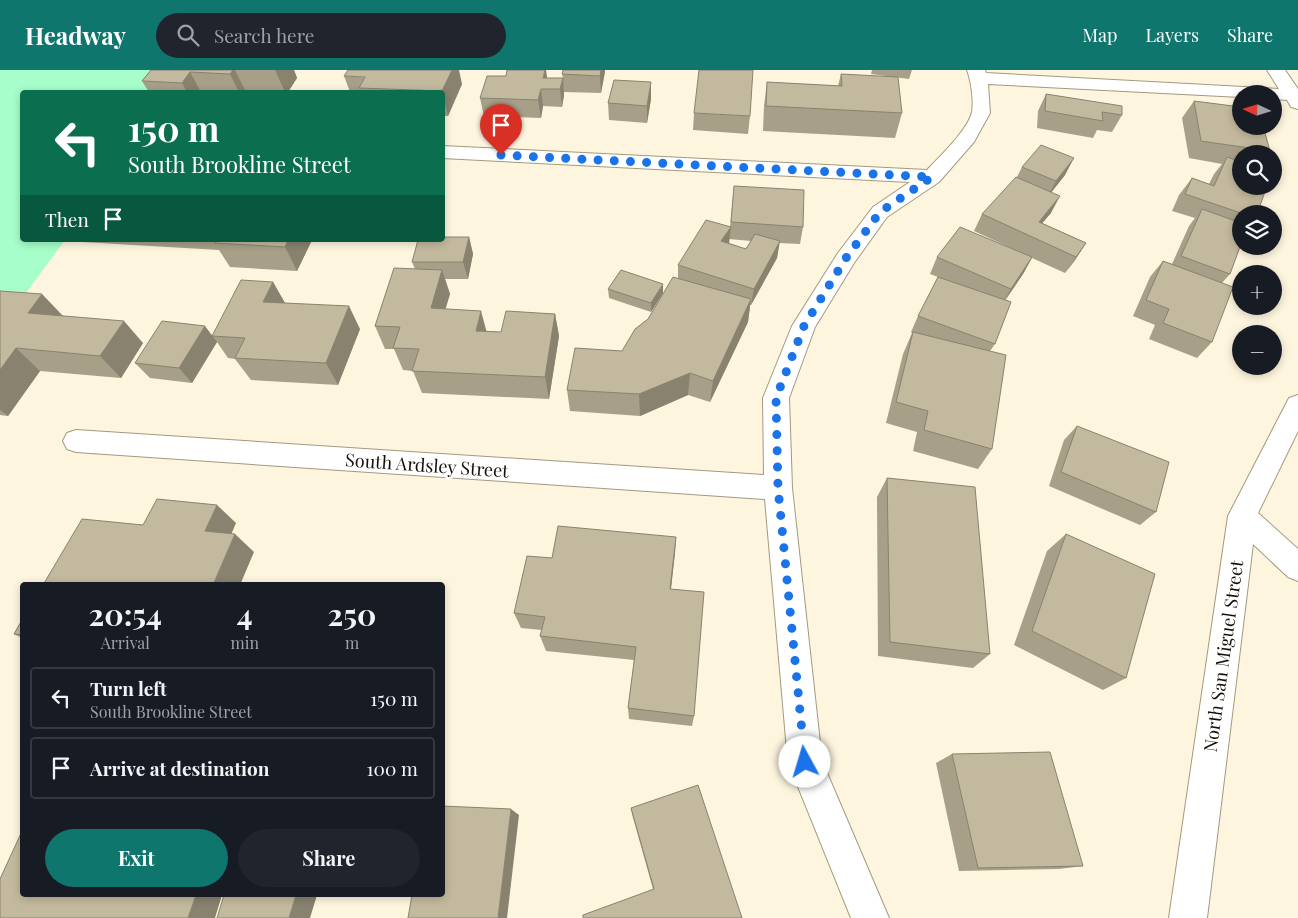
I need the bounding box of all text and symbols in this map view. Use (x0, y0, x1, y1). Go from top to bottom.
search box (156, 13, 506, 58)
text: Headway (25, 19, 126, 51)
icon: search (174, 21, 202, 49)
text: Search here (214, 22, 314, 48)
text: Map (1082, 23, 1117, 47)
text: Layers (1145, 23, 1199, 47)
text: Share (1227, 23, 1273, 47)
north arrow (1232, 85, 1282, 135)
map controls (1232, 85, 1282, 375)
text: 150 m (128, 104, 219, 151)
pin (480, 104, 522, 155)
icon: left (45, 110, 110, 175)
icon: arrive (487, 111, 515, 139)
button: search (1232, 145, 1282, 195)
text: South Brookline Street (128, 149, 351, 179)
icon: arrive (99, 205, 127, 233)
button: layers (1232, 205, 1282, 255)
text: Then (45, 206, 89, 232)
button: + (1232, 265, 1282, 315)
button: − (1232, 325, 1282, 375)
street label: South Ardsley Street (345, 447, 510, 483)
street label: North San Miguel Street (1198, 558, 1248, 754)
text: 20:54 (89, 594, 162, 634)
text: 4 (237, 594, 253, 634)
text: 250 (328, 594, 376, 634)
text: Arrival (101, 632, 150, 653)
text: min (231, 632, 259, 653)
text: m (345, 632, 359, 653)
text: Turn left (90, 675, 167, 701)
icon: left (47, 684, 75, 712)
text: 150 m (370, 685, 418, 711)
text: South Brookline Street (90, 701, 252, 722)
position arrow (778, 735, 830, 787)
icon: arrive (47, 754, 75, 782)
text: Arrive at destination (90, 755, 270, 781)
text: 100 m (367, 755, 418, 781)
button: Exit (45, 829, 228, 887)
button: Share (238, 829, 420, 887)

